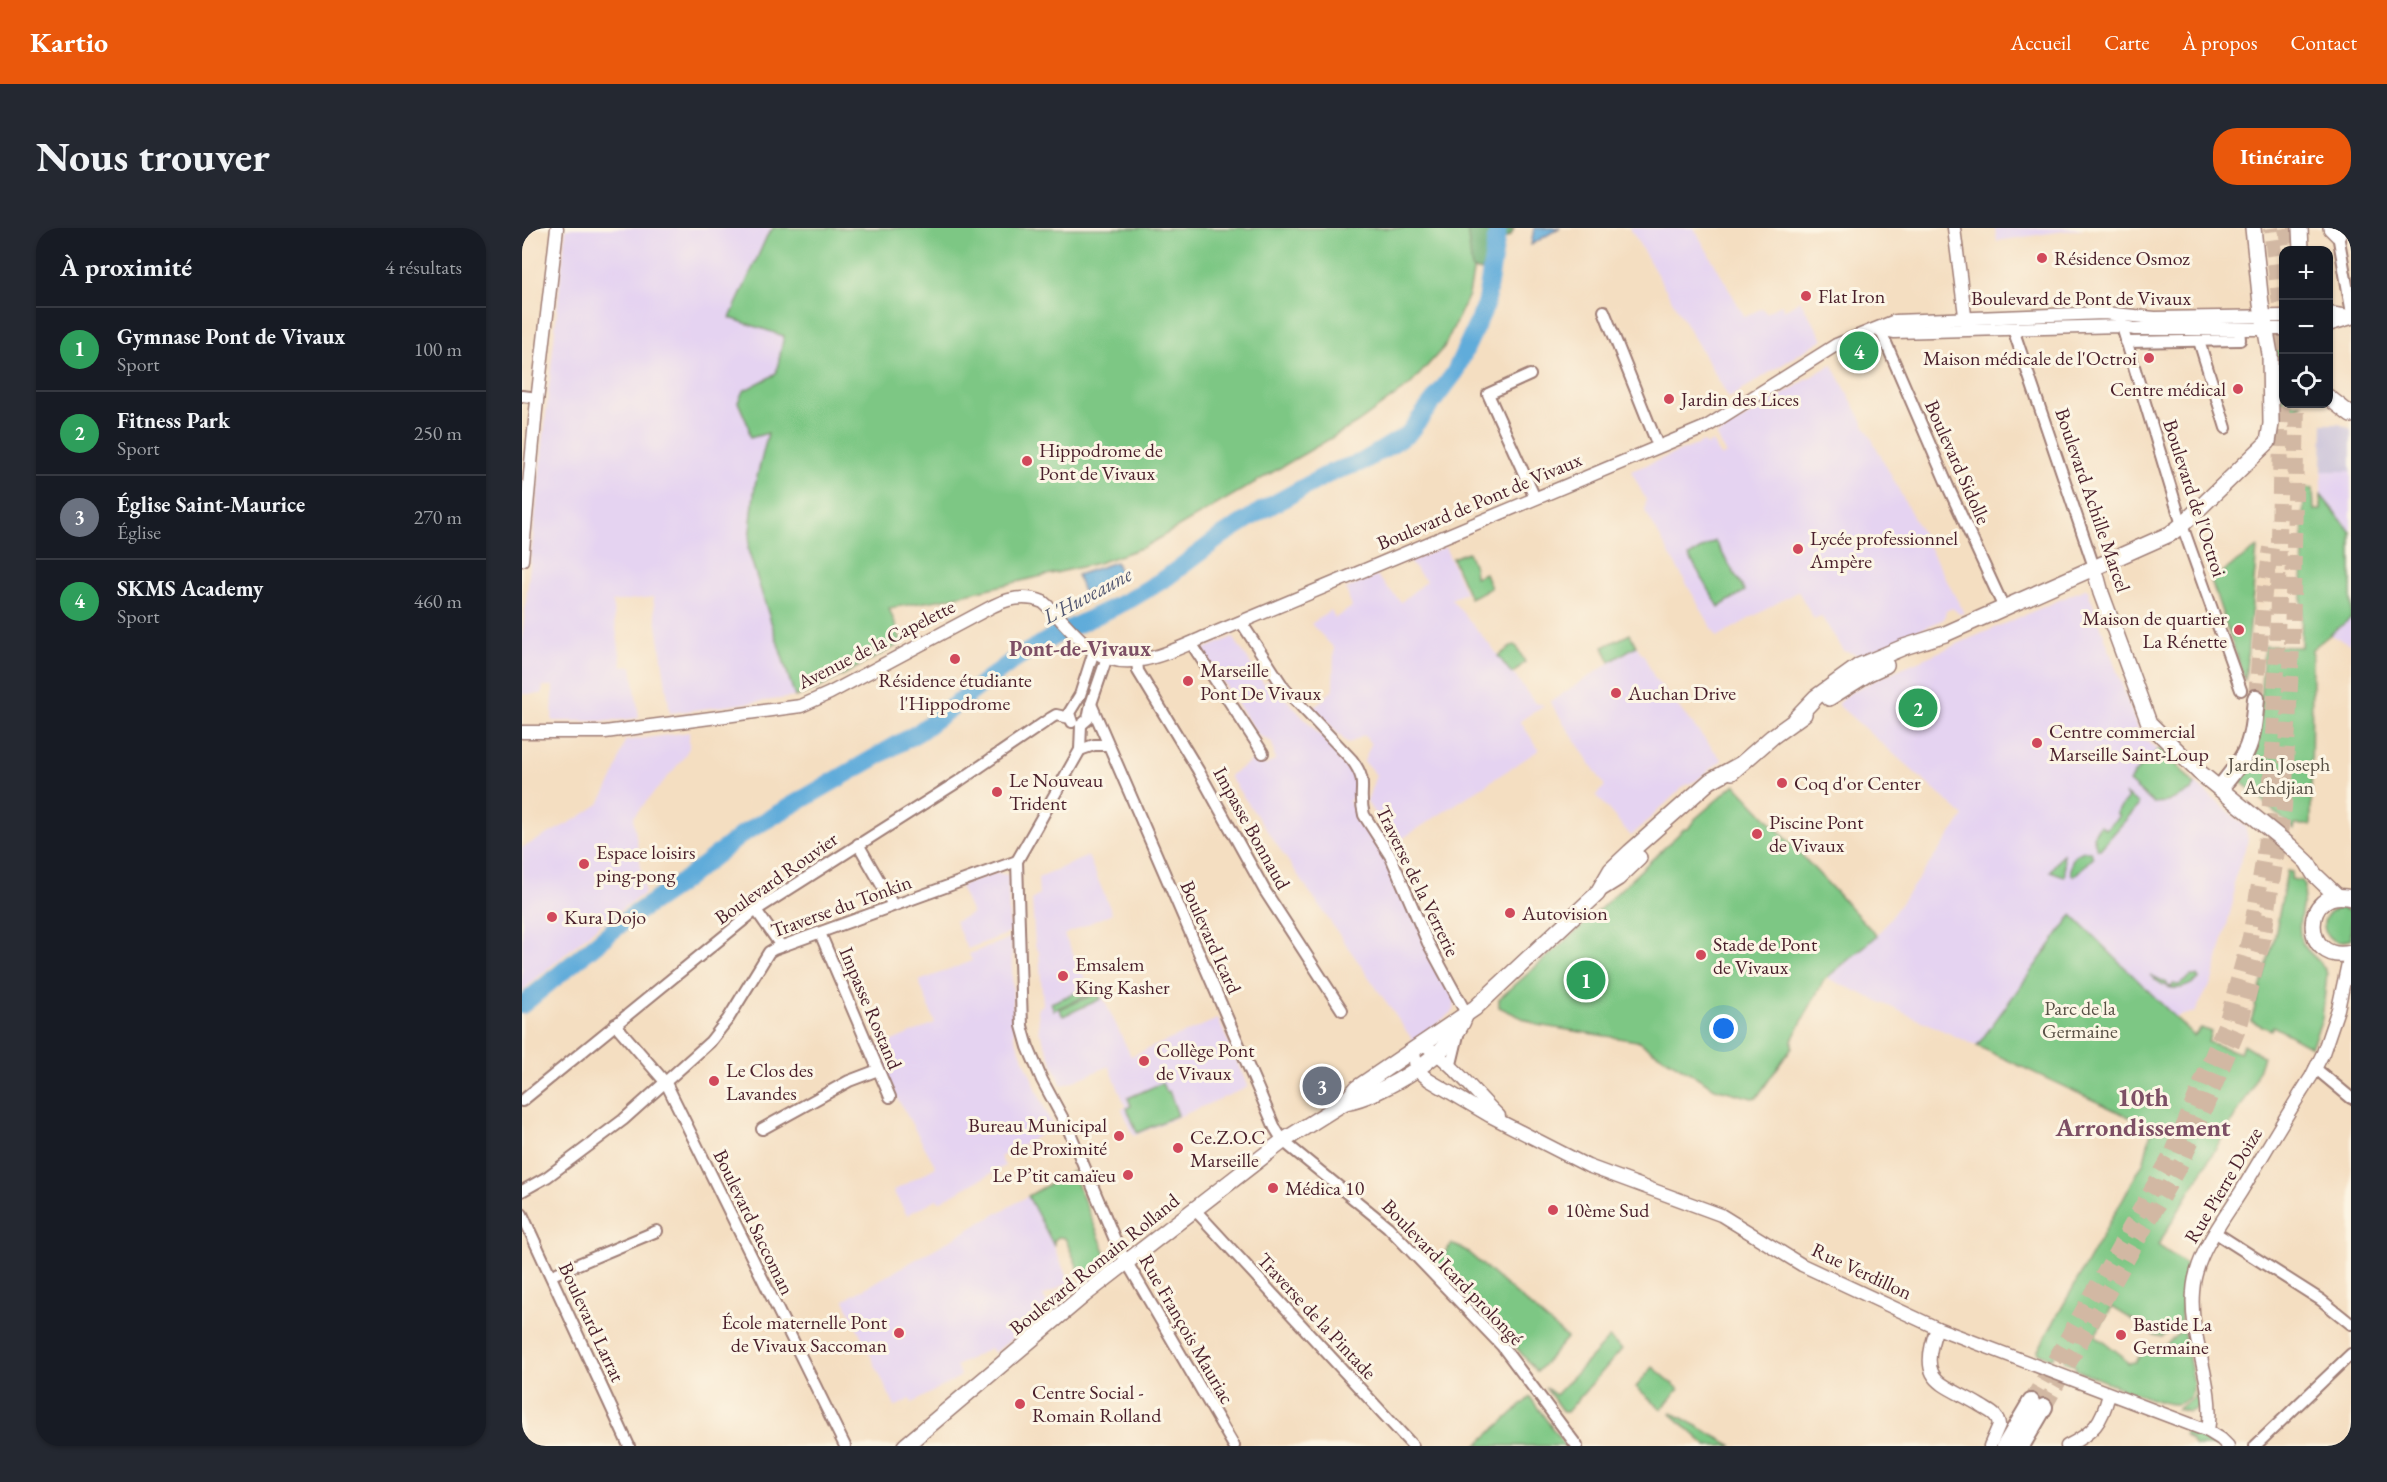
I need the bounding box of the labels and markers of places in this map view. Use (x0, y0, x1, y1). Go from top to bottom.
place label: Résidence Osmoz (2054, 245, 2190, 271)
marker: Résidence Osmoz (2035, 251, 2049, 265)
place label: Flat Iron (1818, 283, 1886, 309)
marker: Flat Iron (1799, 289, 1813, 303)
pin: 4 (1840, 328, 1878, 374)
place label: Maison médicale de l'Octroi (1923, 345, 2137, 371)
marker: Maison médicale de l'Octroi (2142, 351, 2156, 365)
place label: Centre médical (2110, 376, 2226, 402)
marker: Centre médical (2231, 382, 2245, 396)
place label: Jardin des Lices (1679, 386, 1799, 412)
marker: Jardin des Lices (1662, 392, 1676, 406)
place label: Hippodrome de Pont de Vivaux (1039, 437, 1163, 486)
marker: Hippodrome de Pont de Vivaux (1020, 454, 1034, 468)
place label: Lycée professionnel Ampère (1809, 525, 1958, 574)
marker: Lycée professionnel Ampère (1791, 542, 1805, 556)
place label: Maison de quartier La Rénette (2082, 605, 2227, 654)
marker: Maison de quartier La Rénette (2232, 623, 2246, 637)
marker: Résidence étudiante l'Hippodrome (948, 652, 962, 666)
place label: Marseille Pont De Vivaux (1200, 657, 1322, 706)
place label: Résidence étudiante l'Hippodrome (878, 667, 1032, 716)
marker: Marseille Pont De Vivaux (1181, 674, 1195, 688)
place label: Auchan Drive (1627, 680, 1736, 706)
marker: Auchan Drive (1609, 686, 1623, 700)
pin: 2 (1898, 686, 1938, 730)
place label: Centre commercial Marseille Saint-Loup (2049, 718, 2209, 767)
marker: Centre commercial Marseille Saint-Loup (2030, 736, 2044, 750)
place label: Le Nouveau Trident (1009, 767, 1104, 816)
place label: Coq d'or Center (1794, 770, 1921, 796)
marker: Coq d'or Center (1775, 776, 1789, 790)
marker: Le Nouveau Trident (990, 785, 1004, 799)
place label: Piscine Pont de Vivaux (1769, 809, 1864, 858)
marker: Piscine Pont de Vivaux (1750, 827, 1764, 841)
place label: Espace loisirs ping-pong (596, 839, 695, 888)
marker: Espace loisirs ping-pong (577, 857, 591, 871)
place label: Autovision (1521, 900, 1608, 926)
place label: Kura Dojo (564, 904, 646, 930)
marker: Autovision (1503, 906, 1517, 920)
marker: Kura Dojo (545, 910, 559, 924)
place label: Stade de Pont de Vivaux (1713, 931, 1818, 980)
marker: Stade de Pont de Vivaux (1694, 948, 1708, 962)
place label: Emsalem King Kasher (1075, 951, 1170, 1000)
pin: 1 (1566, 958, 1606, 1002)
marker: Emsalem King Kasher (1056, 969, 1070, 983)
place label: Collège Pont de Vivaux (1156, 1037, 1255, 1086)
marker: Collège Pont de Vivaux (1137, 1054, 1151, 1068)
place label: Le Clos des Lavandes (726, 1057, 813, 1106)
pin: 3 (1302, 1064, 1342, 1108)
marker: Le Clos des Lavandes (707, 1074, 721, 1088)
place label: Bureau Municipal de Proximité (968, 1112, 1107, 1161)
place label: Ce.Z.O.C Marseille (1190, 1124, 1266, 1173)
marker: Bureau Municipal de Proximité (1112, 1129, 1126, 1143)
marker: Ce.Z.O.C Marseille (1171, 1141, 1185, 1155)
place label: Le P’tit camaïeu (993, 1162, 1116, 1188)
marker: Le P’tit camaïeu (1121, 1168, 1135, 1182)
place label: Médica 10 (1285, 1175, 1365, 1201)
marker: Médica 10 (1266, 1181, 1280, 1195)
place label: 10ème Sud (1565, 1197, 1650, 1223)
marker: 10ème Sud (1546, 1203, 1560, 1217)
place label: École maternelle Pont de Vivaux Saccoman (721, 1309, 888, 1358)
place label: Bastide La Germaine (2133, 1311, 2212, 1360)
marker: École maternelle Pont de Vivaux Saccoman (892, 1326, 906, 1340)
marker: Bastide La Germaine (2114, 1328, 2128, 1342)
place label: Centre Social - Romain Rolland (1032, 1379, 1162, 1428)
marker: Centre Social - Romain Rolland (1013, 1397, 1027, 1411)

